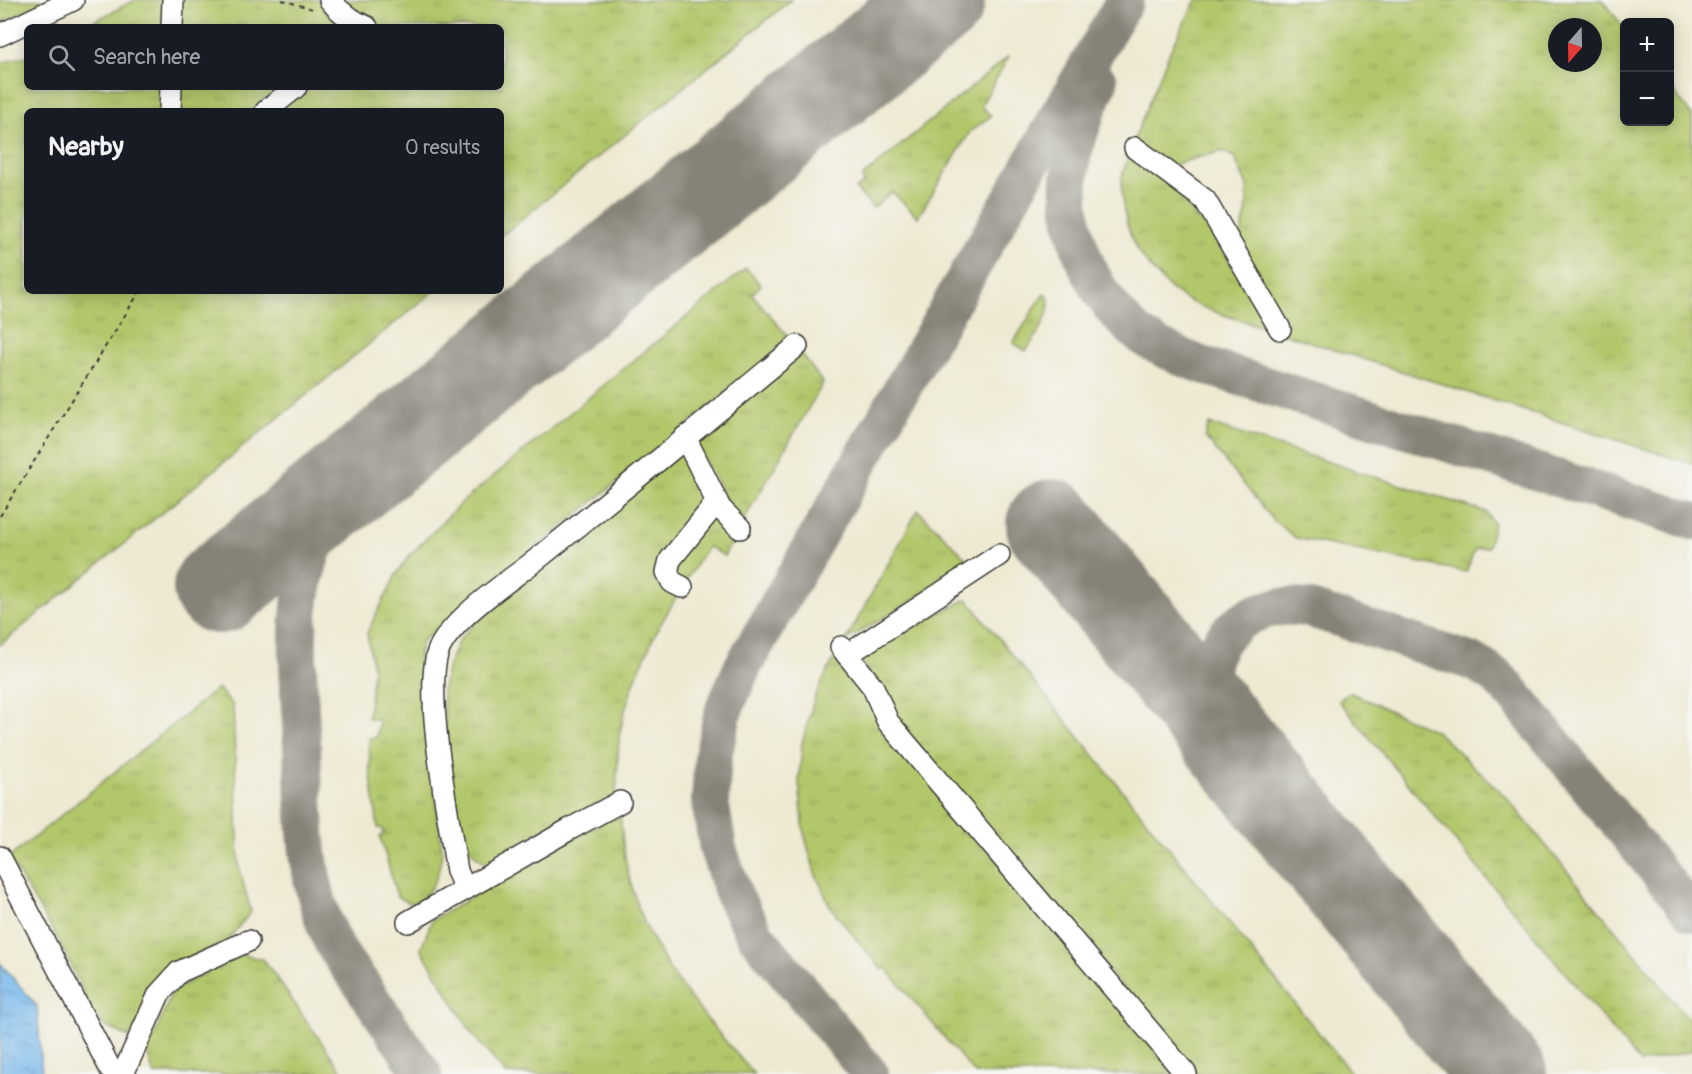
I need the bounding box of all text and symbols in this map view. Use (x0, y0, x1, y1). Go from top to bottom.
north arrow (1548, 18, 1602, 72)
map controls (1620, 18, 1674, 126)
button: + (1620, 18, 1674, 72)
search box (24, 24, 504, 90)
icon: search (45, 41, 78, 74)
text: Search here (93, 43, 200, 71)
button: − (1620, 72, 1674, 126)
text: Nearby (48, 131, 124, 163)
text: 0 results (405, 135, 480, 160)

